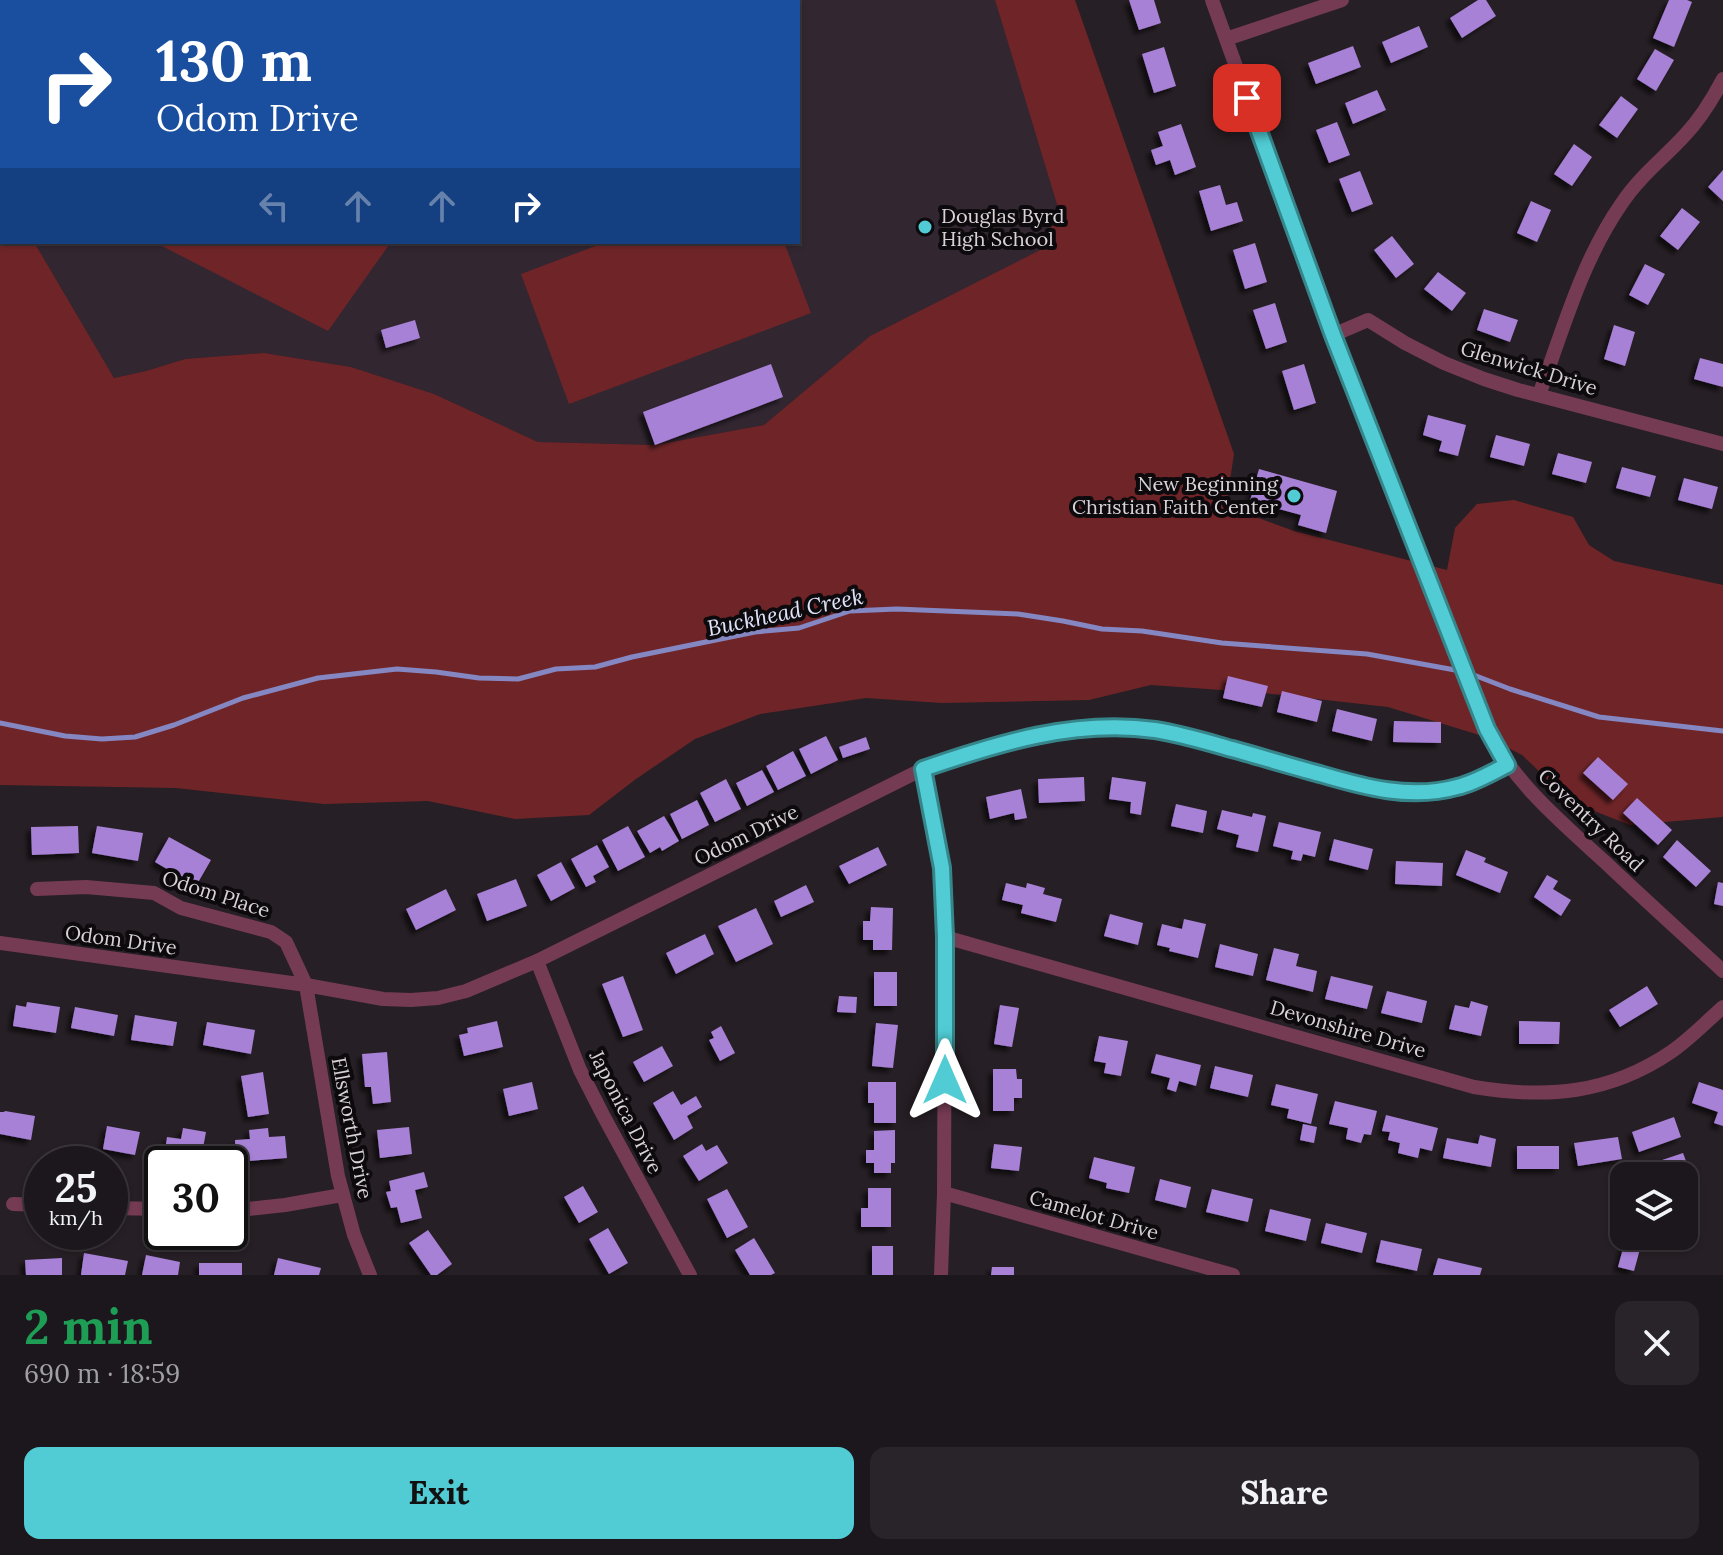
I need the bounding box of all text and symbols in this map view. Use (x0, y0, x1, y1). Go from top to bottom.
text: 130 m (156, 25, 312, 96)
icon: right (24, 32, 128, 136)
pin (1213, 64, 1281, 132)
icon: arrive (1225, 76, 1269, 120)
text: Odom Drive (156, 95, 359, 141)
icon: left (252, 184, 296, 228)
icon: ahead (336, 184, 380, 228)
icon: ahead (420, 184, 464, 228)
icon: right (504, 184, 548, 228)
place label: Douglas Byrd High School (941, 203, 1065, 251)
marker: Douglas Byrd High School (916, 218, 934, 236)
street label: Glenwick Drive (1458, 335, 1601, 400)
place label: New Beginning Christian Faith Center (1072, 471, 1279, 519)
marker: New Beginning Christian Faith Center (1285, 487, 1303, 505)
water label: Buckhead Creek (704, 582, 866, 642)
street label: Coventry Road (1533, 763, 1649, 876)
street label: Odom Drive (690, 799, 802, 870)
street label: Odom Place (159, 864, 273, 923)
street label: Odom Drive (64, 919, 179, 960)
street label: Devonshire Drive (1267, 994, 1429, 1063)
position arrow (903, 1038, 987, 1122)
street label: Japonica Drive (584, 1045, 668, 1178)
street label: Ellsworth Drive (326, 1055, 379, 1201)
speed limit sign: 30 (144, 1146, 248, 1250)
text: 25 (55, 1162, 97, 1213)
map controls (1610, 1162, 1698, 1250)
button: layers (1610, 1162, 1698, 1250)
street label: Camelot Drive (1027, 1184, 1162, 1245)
text: km/h (49, 1205, 103, 1230)
text: 2 min (24, 1296, 153, 1357)
button: close (1615, 1301, 1699, 1385)
text: 690 m · 18:59 (24, 1357, 180, 1390)
button: Exit (24, 1447, 854, 1539)
button: Share (870, 1447, 1699, 1539)

